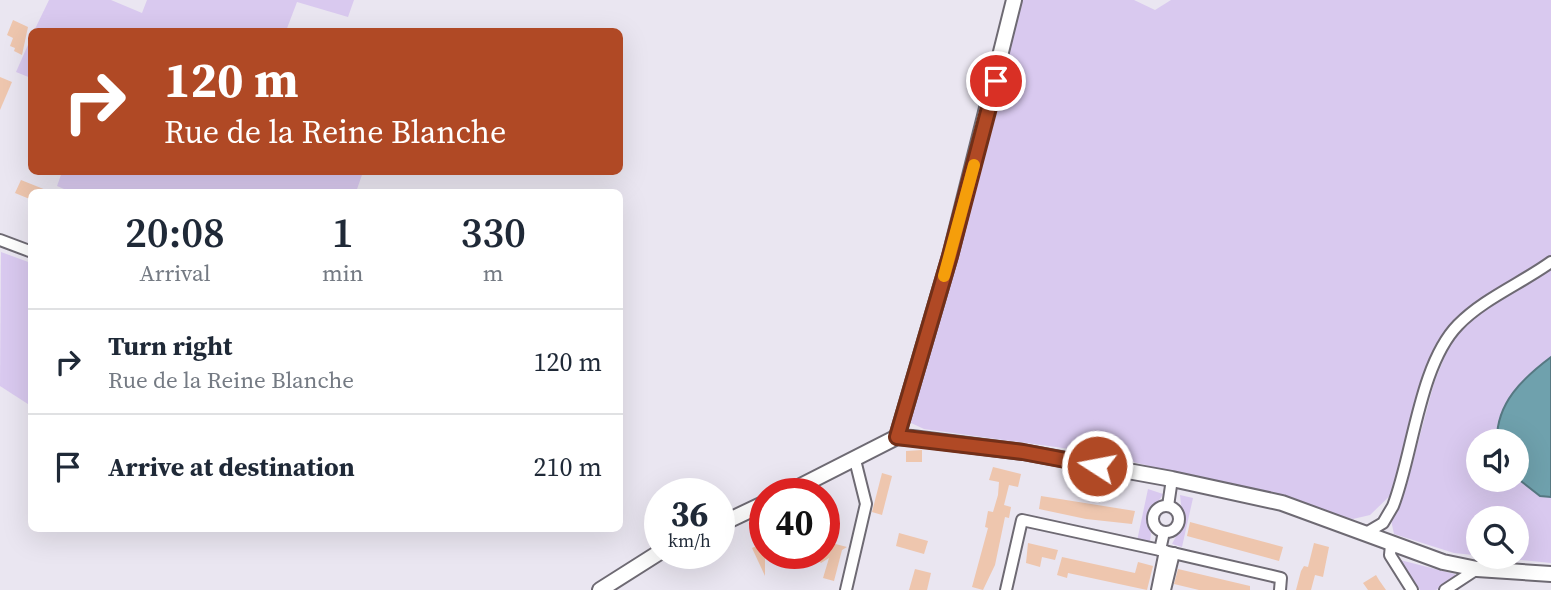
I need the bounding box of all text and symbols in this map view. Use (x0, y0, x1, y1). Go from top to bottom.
text: 120 m (164, 46, 299, 113)
pin (966, 51, 1026, 111)
icon: right (49, 56, 140, 147)
icon: arrive (977, 62, 1015, 100)
text: Rue de la Reine Blanche (164, 110, 506, 154)
text: 20:08 (125, 203, 225, 261)
text: 1 (332, 203, 354, 261)
text: 330 (460, 203, 526, 261)
text: Arrival (139, 257, 211, 289)
text: min (322, 257, 363, 289)
text: m (483, 257, 504, 289)
text: Turn right (108, 328, 232, 364)
icon: right (49, 343, 87, 381)
text: 120 m (534, 344, 602, 380)
text: Rue de la Reine Blanche (108, 364, 354, 396)
position arrow (1060, 429, 1134, 503)
map controls (1466, 429, 1529, 569)
button: sound (1466, 429, 1529, 492)
icon: arrive (49, 448, 87, 486)
text: Arrive at destination (108, 449, 355, 485)
text: 210 m (534, 449, 602, 485)
speed limit sign: 40 (749, 478, 840, 569)
text: 36 (671, 490, 708, 538)
button: search (1466, 506, 1529, 569)
text: km/h (668, 528, 711, 553)

